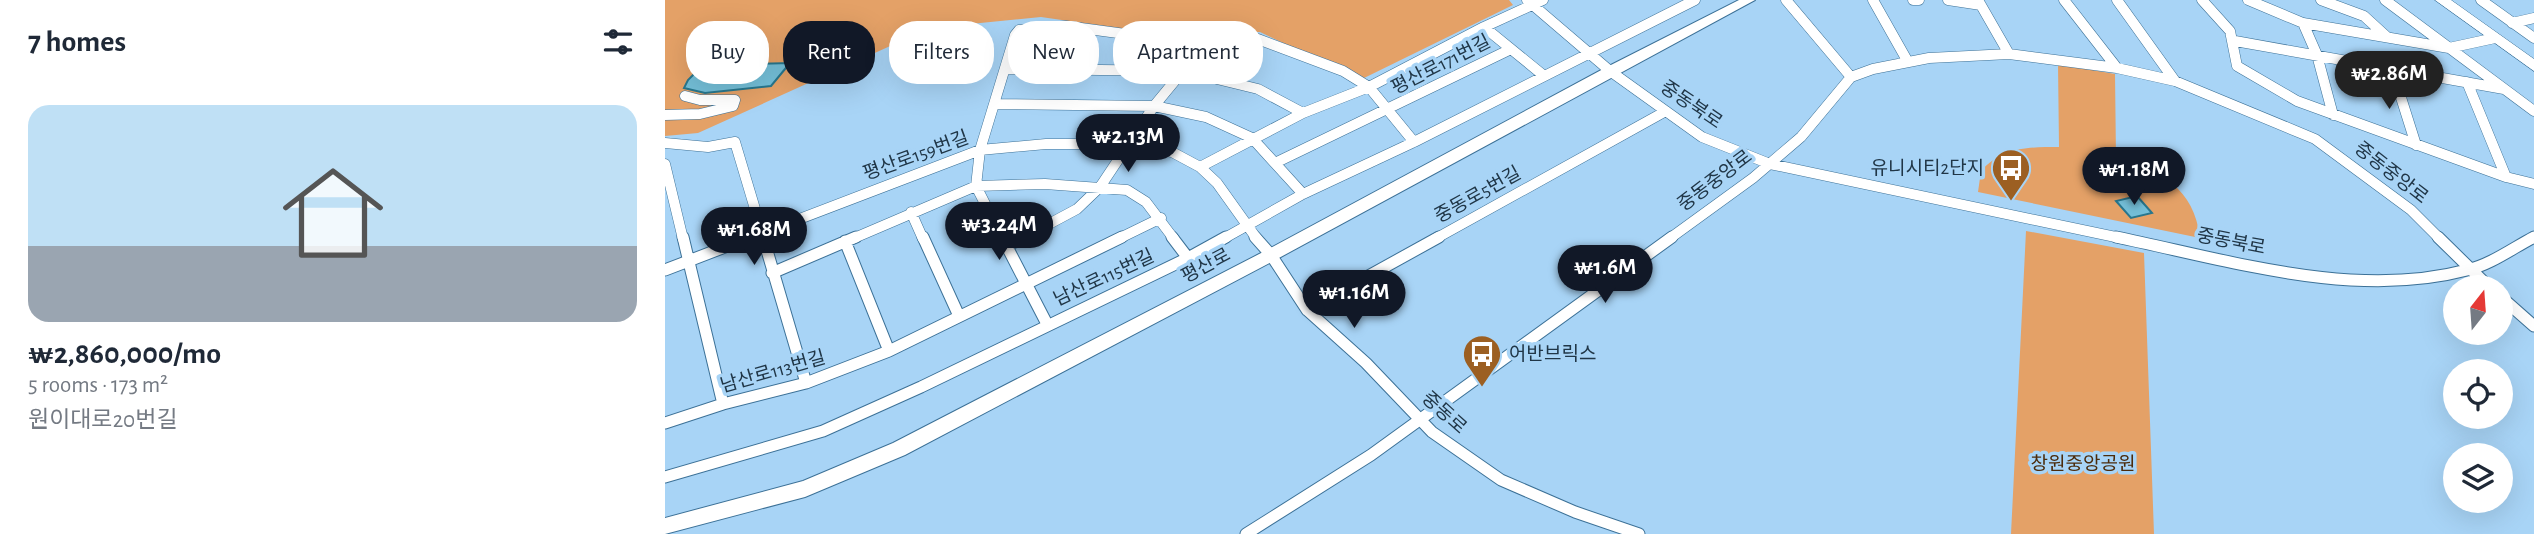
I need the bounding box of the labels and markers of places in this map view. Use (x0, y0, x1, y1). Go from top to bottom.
pin: ₩2.86M (2332, 52, 2446, 111)
pin: ₩2.13M (1071, 114, 1185, 174)
bus stop icon: 유니시티2단지 (1990, 147, 2032, 202)
pin: ₩1.18M (2077, 148, 2191, 207)
place label: 유니시티2단지 (1870, 158, 1984, 178)
pin: ₩3.24M (942, 202, 1056, 262)
pin: ₩1.68M (697, 208, 811, 267)
pin: ₩1.6M (1556, 246, 1654, 305)
pin: ₩1.16M (1297, 270, 1411, 330)
bus stop icon: 어반브릭스 (1461, 333, 1503, 388)
place label: 어반브릭스 (1509, 344, 1596, 364)

